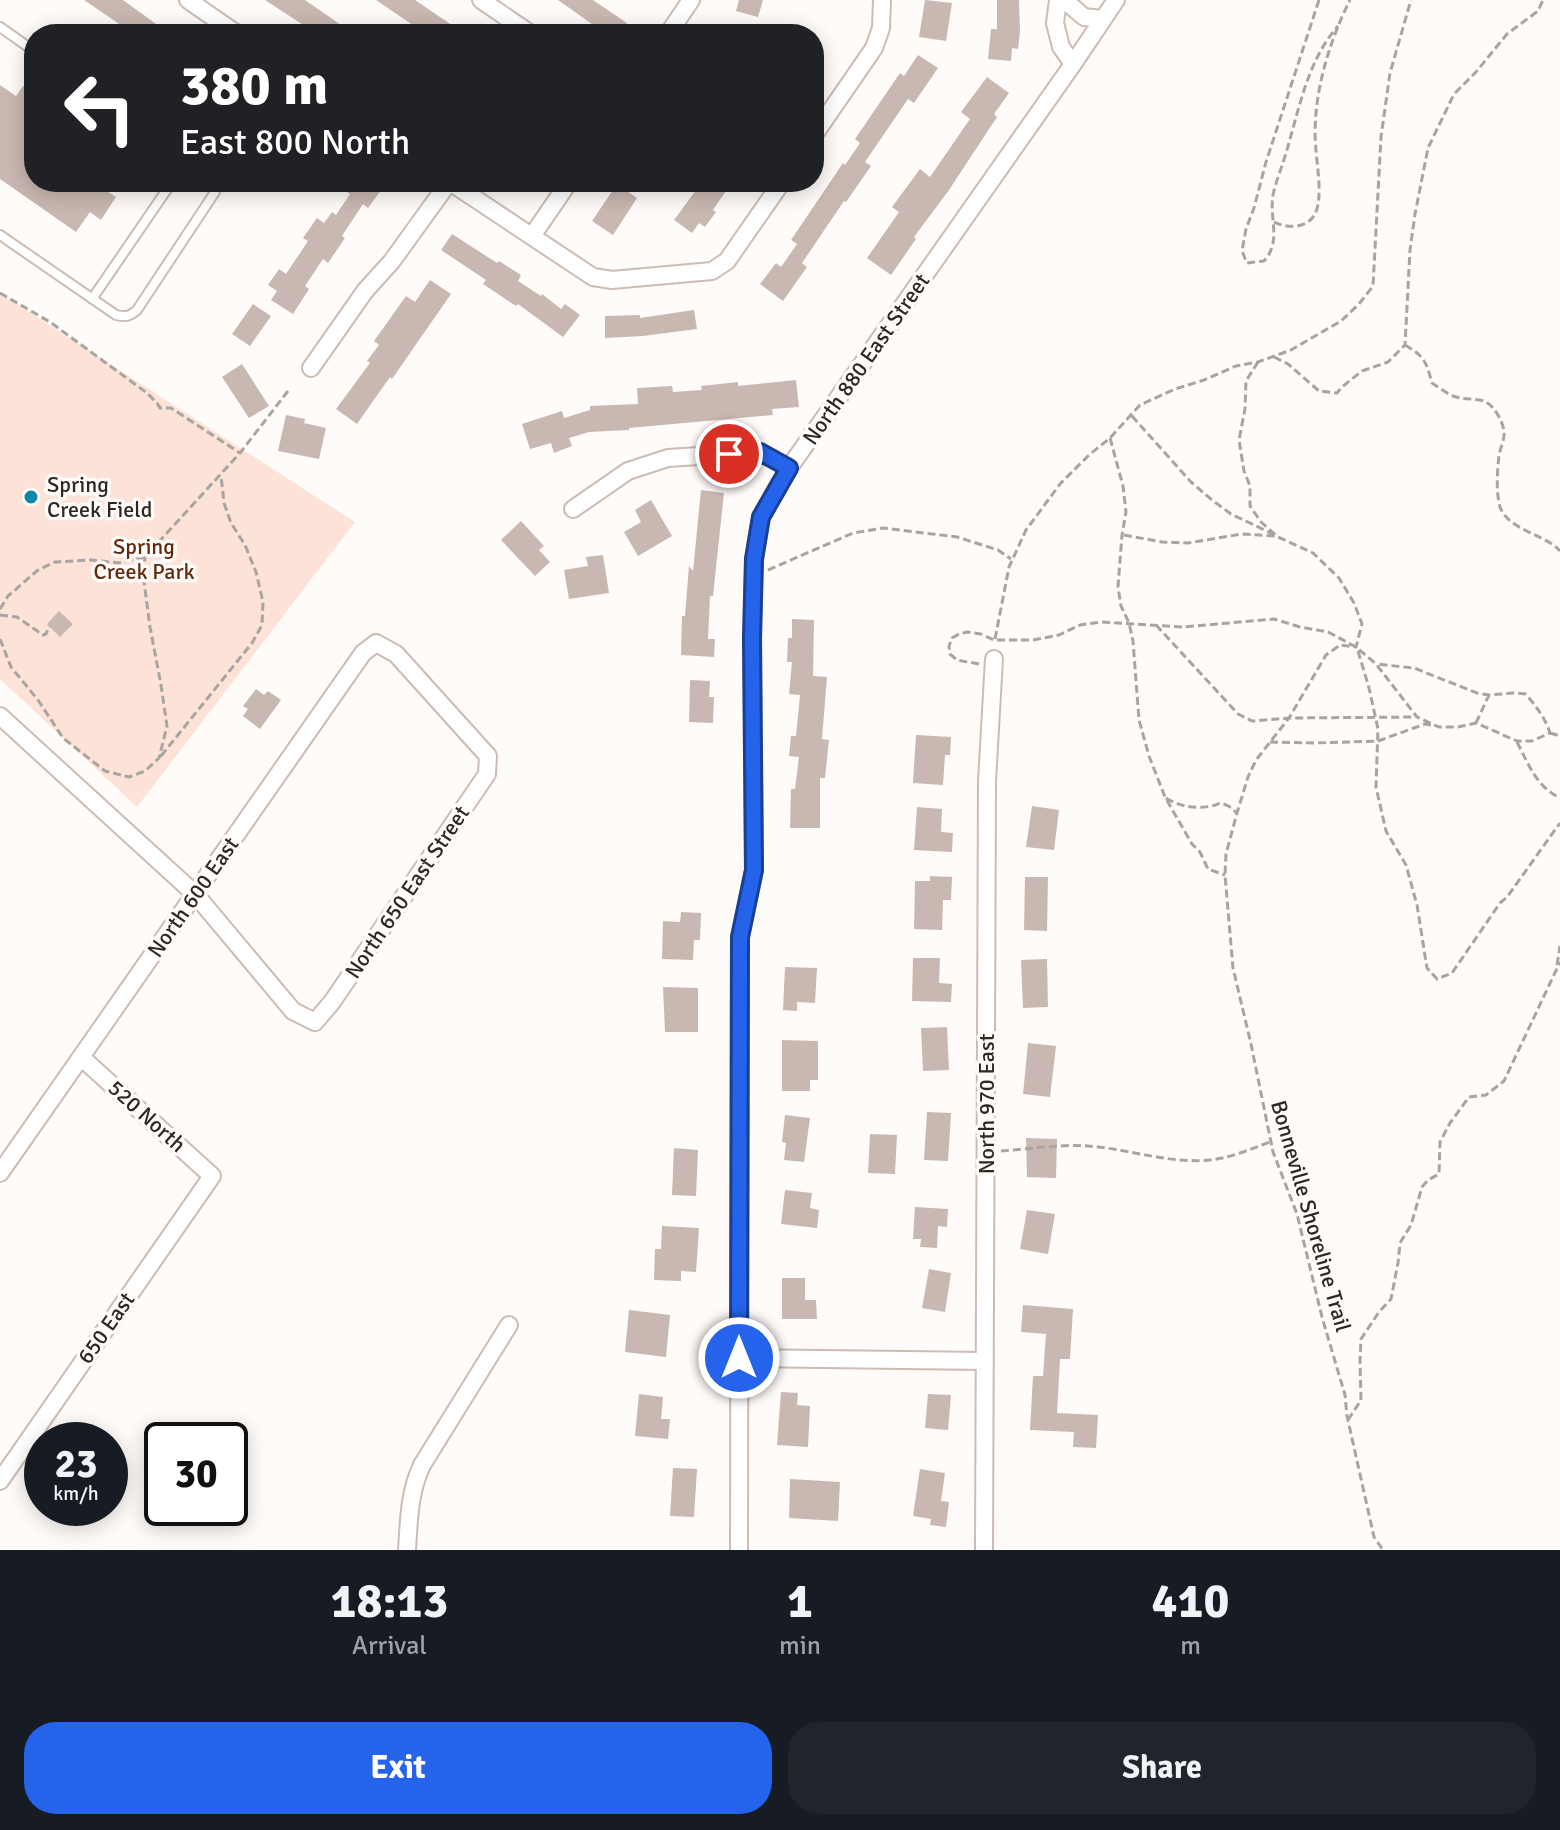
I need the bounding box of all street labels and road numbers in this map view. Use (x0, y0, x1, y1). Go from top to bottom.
street label: North 880 East Street (797, 268, 935, 450)
street label: North 650 East Street (339, 800, 475, 984)
street label: North 600 East (142, 831, 245, 962)
street label: North 970 East (973, 1033, 1000, 1174)
street label: 520 North (103, 1074, 191, 1158)
street label: Bonneville Shoreline Trail (1265, 1097, 1357, 1335)
street label: 650 East (72, 1287, 141, 1369)

